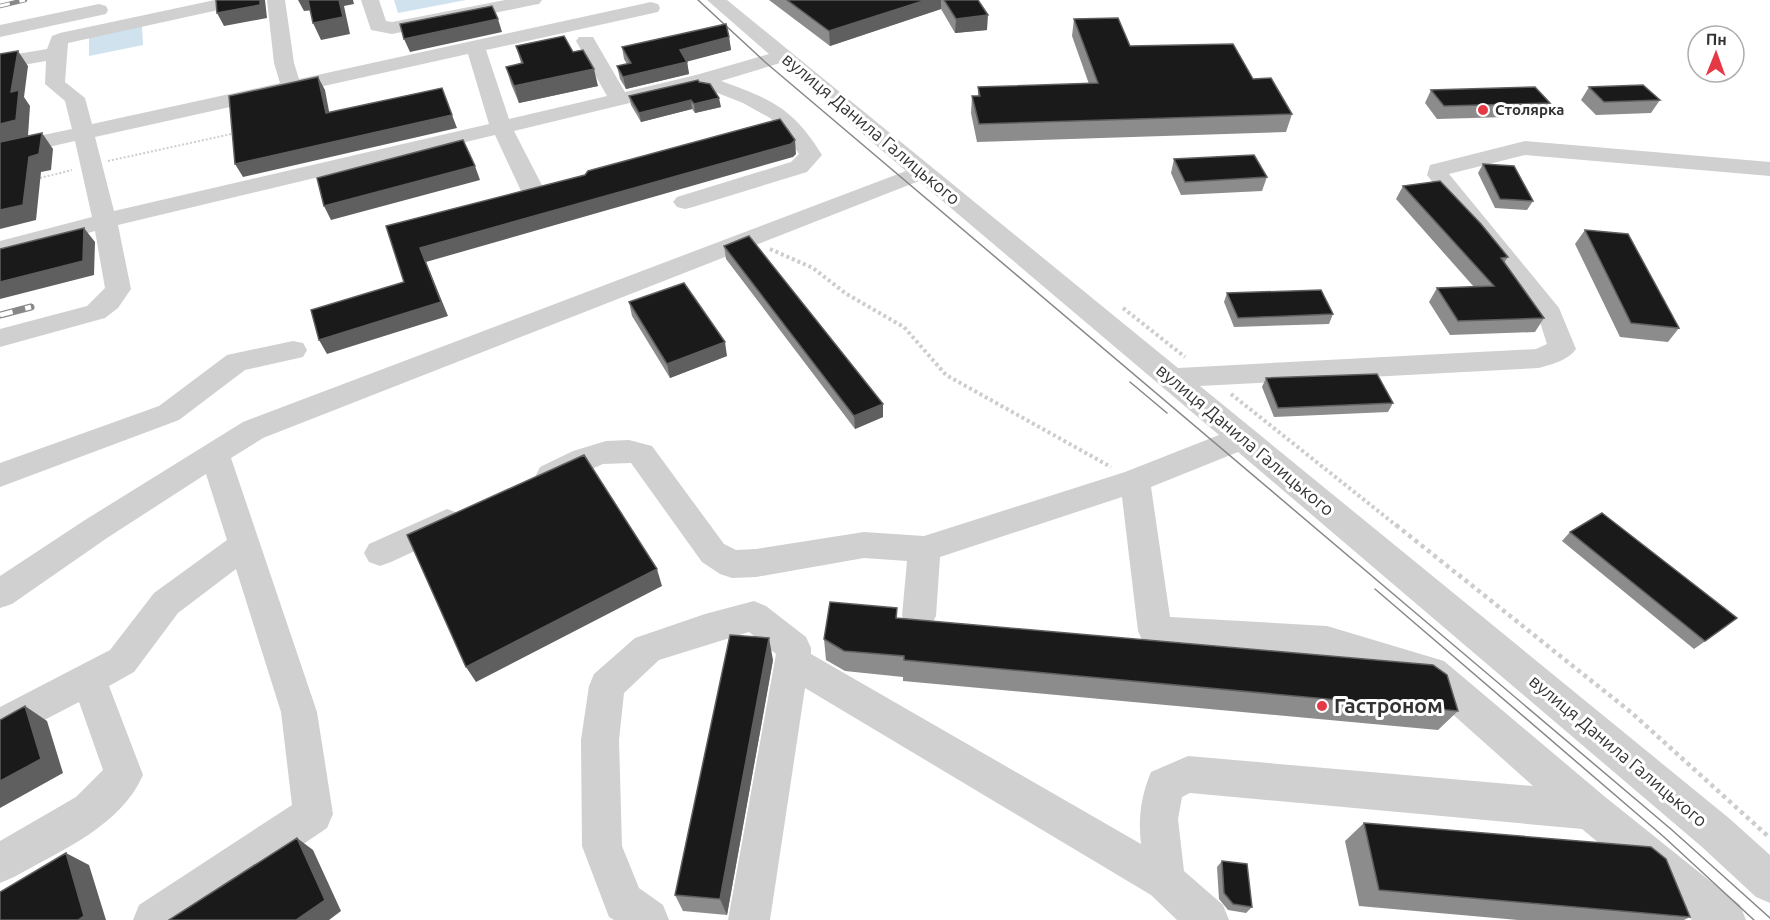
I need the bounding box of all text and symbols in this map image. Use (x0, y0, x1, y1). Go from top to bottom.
north arrow (1686, 24, 1746, 84)
text: Пн (1706, 30, 1727, 48)
street label: вулиця Данила Галицького (779, 48, 964, 208)
place label: Столярка (1495, 101, 1565, 118)
marker: Столярка (1476, 103, 1490, 117)
street label: вулиця Данила Галицького (1153, 359, 1338, 519)
street label: вулиця Данила Галицького (1526, 670, 1711, 830)
place label: Гастроном (1334, 693, 1443, 717)
marker: Гастроном (1315, 699, 1329, 713)

